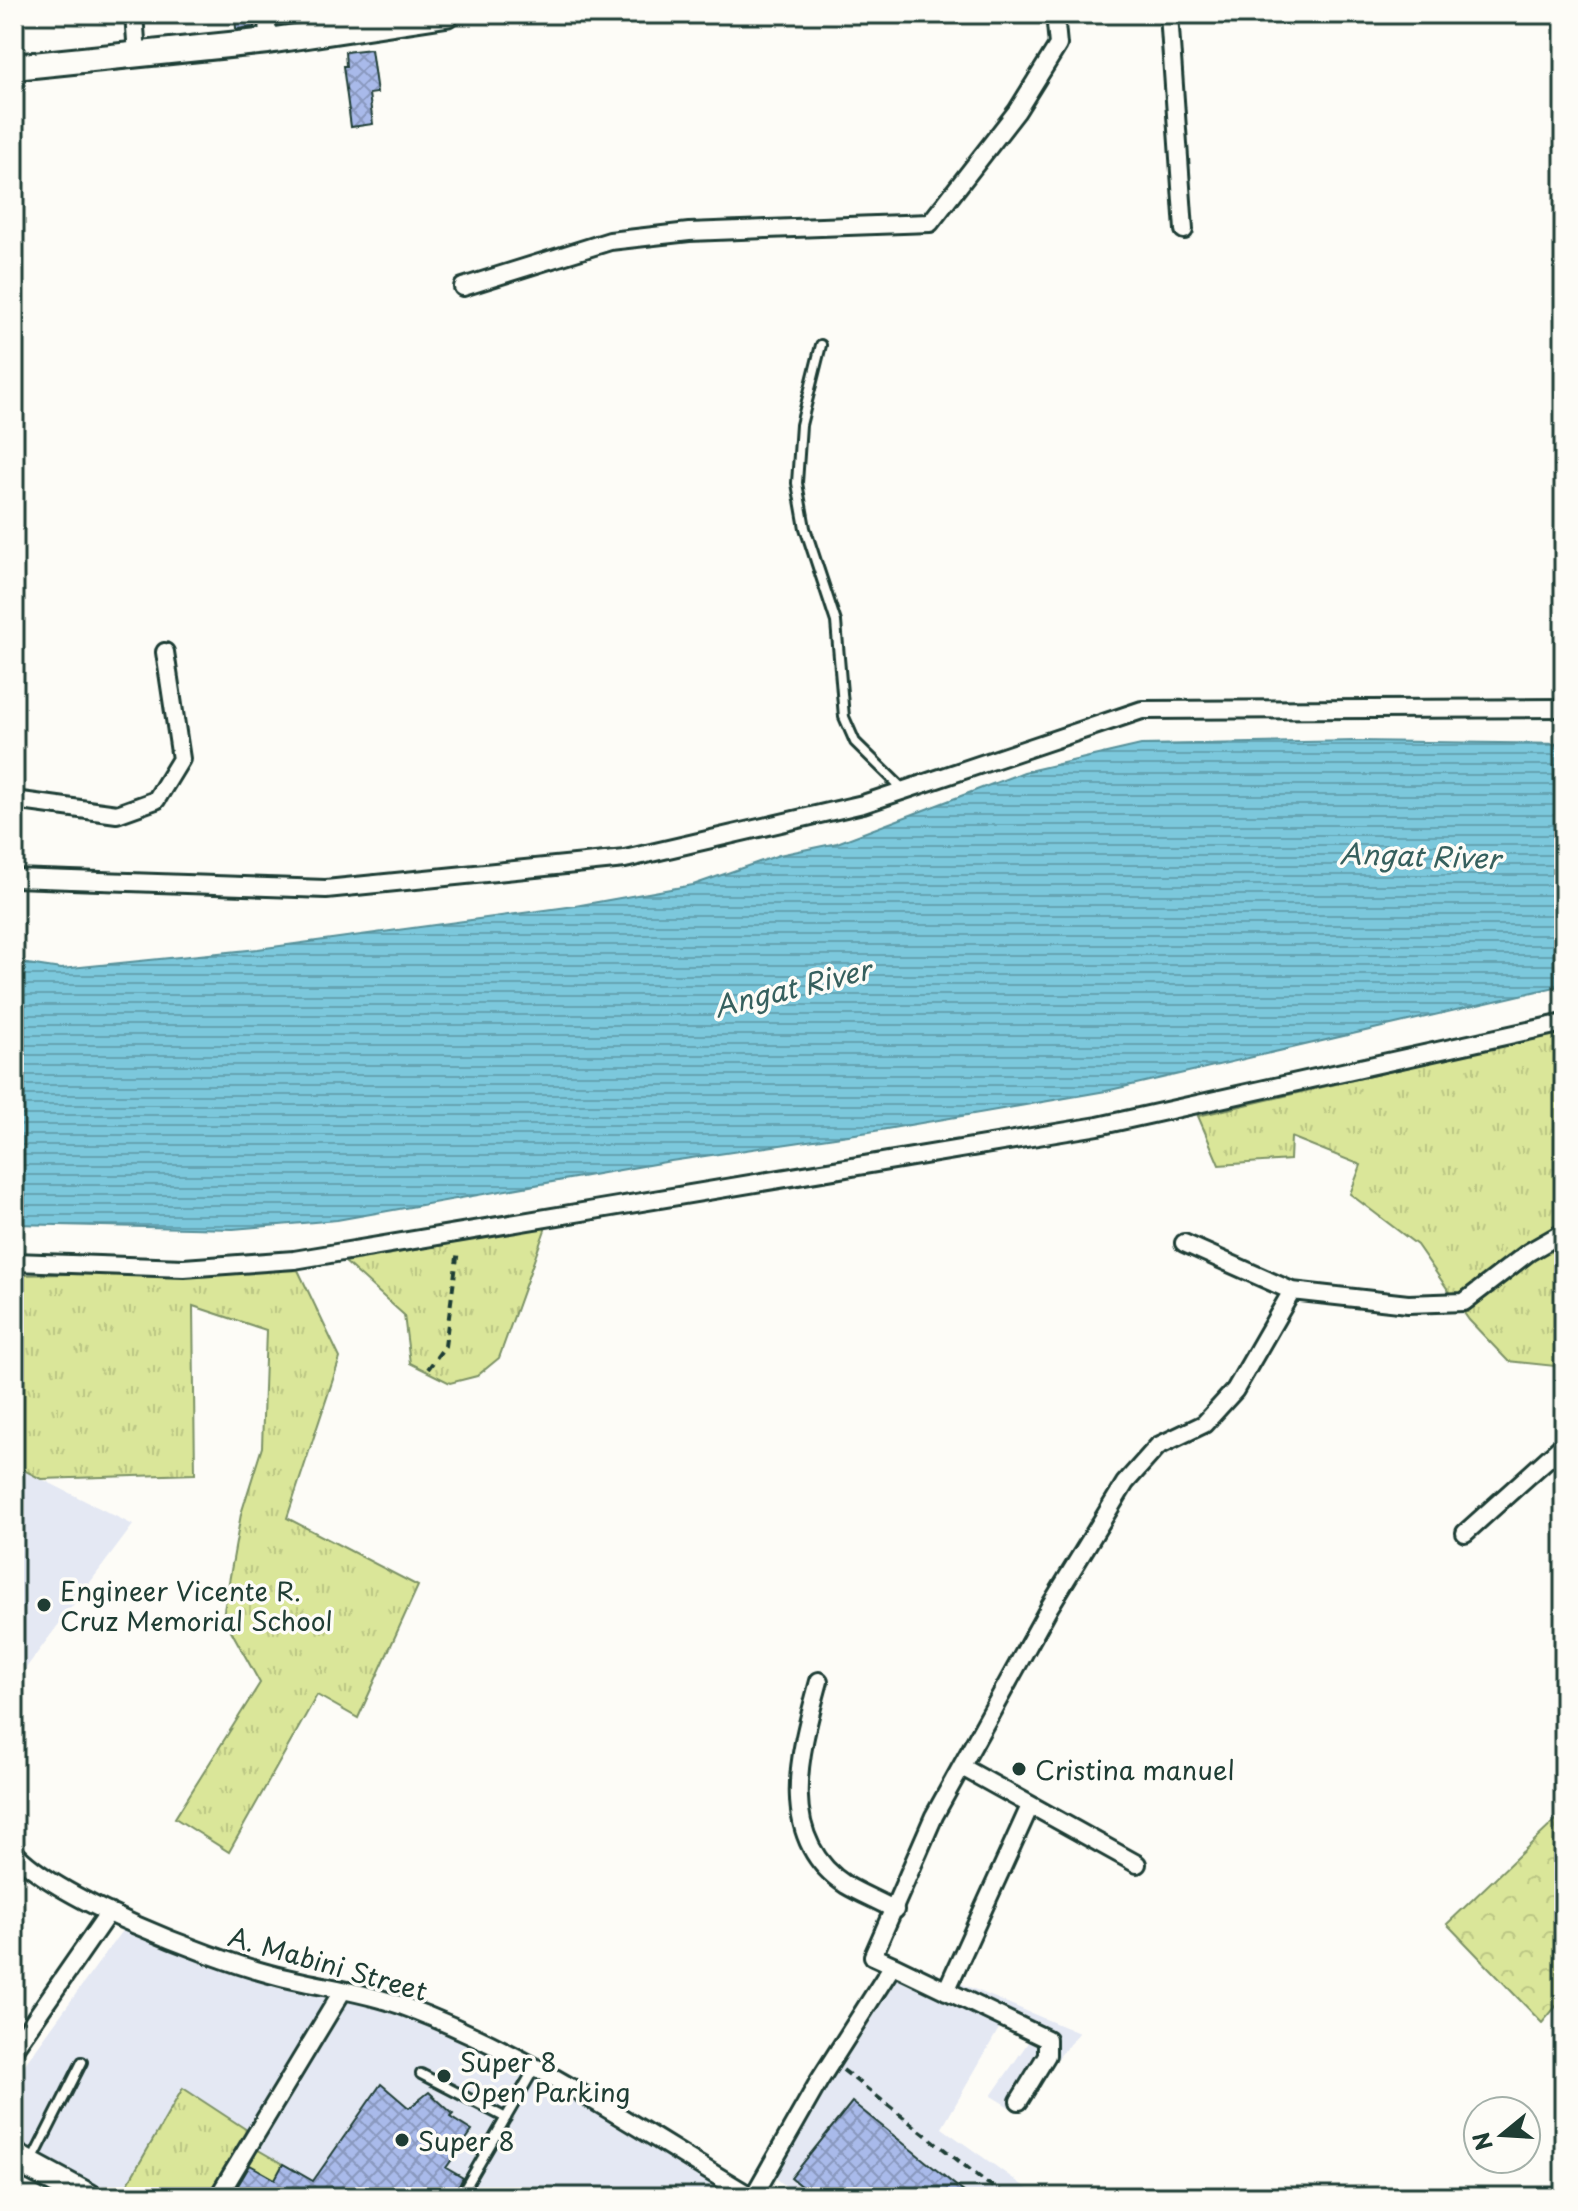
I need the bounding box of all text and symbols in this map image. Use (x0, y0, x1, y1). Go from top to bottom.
water label: Angat River (1339, 831, 1504, 879)
water label: Angat River (709, 946, 878, 1027)
place label: Engineer Vicente R. Cruz Memorial School (60, 1571, 333, 1640)
marker: Engineer Vicente R. Cruz Memorial School (35, 1596, 53, 1614)
place label: Cristina manuel (1035, 1750, 1235, 1789)
marker: Cristina manuel (1010, 1760, 1028, 1778)
street label: A. Mabini Street (224, 1916, 432, 2010)
place label: Super 8 Open Parking (460, 2042, 631, 2111)
marker: Super 8 Open Parking (435, 2067, 453, 2085)
north arrow (1462, 2095, 1542, 2175)
place label: Super 8 (418, 2121, 515, 2160)
text: N (1463, 2128, 1500, 2155)
marker: Super 8 (393, 2131, 411, 2149)

